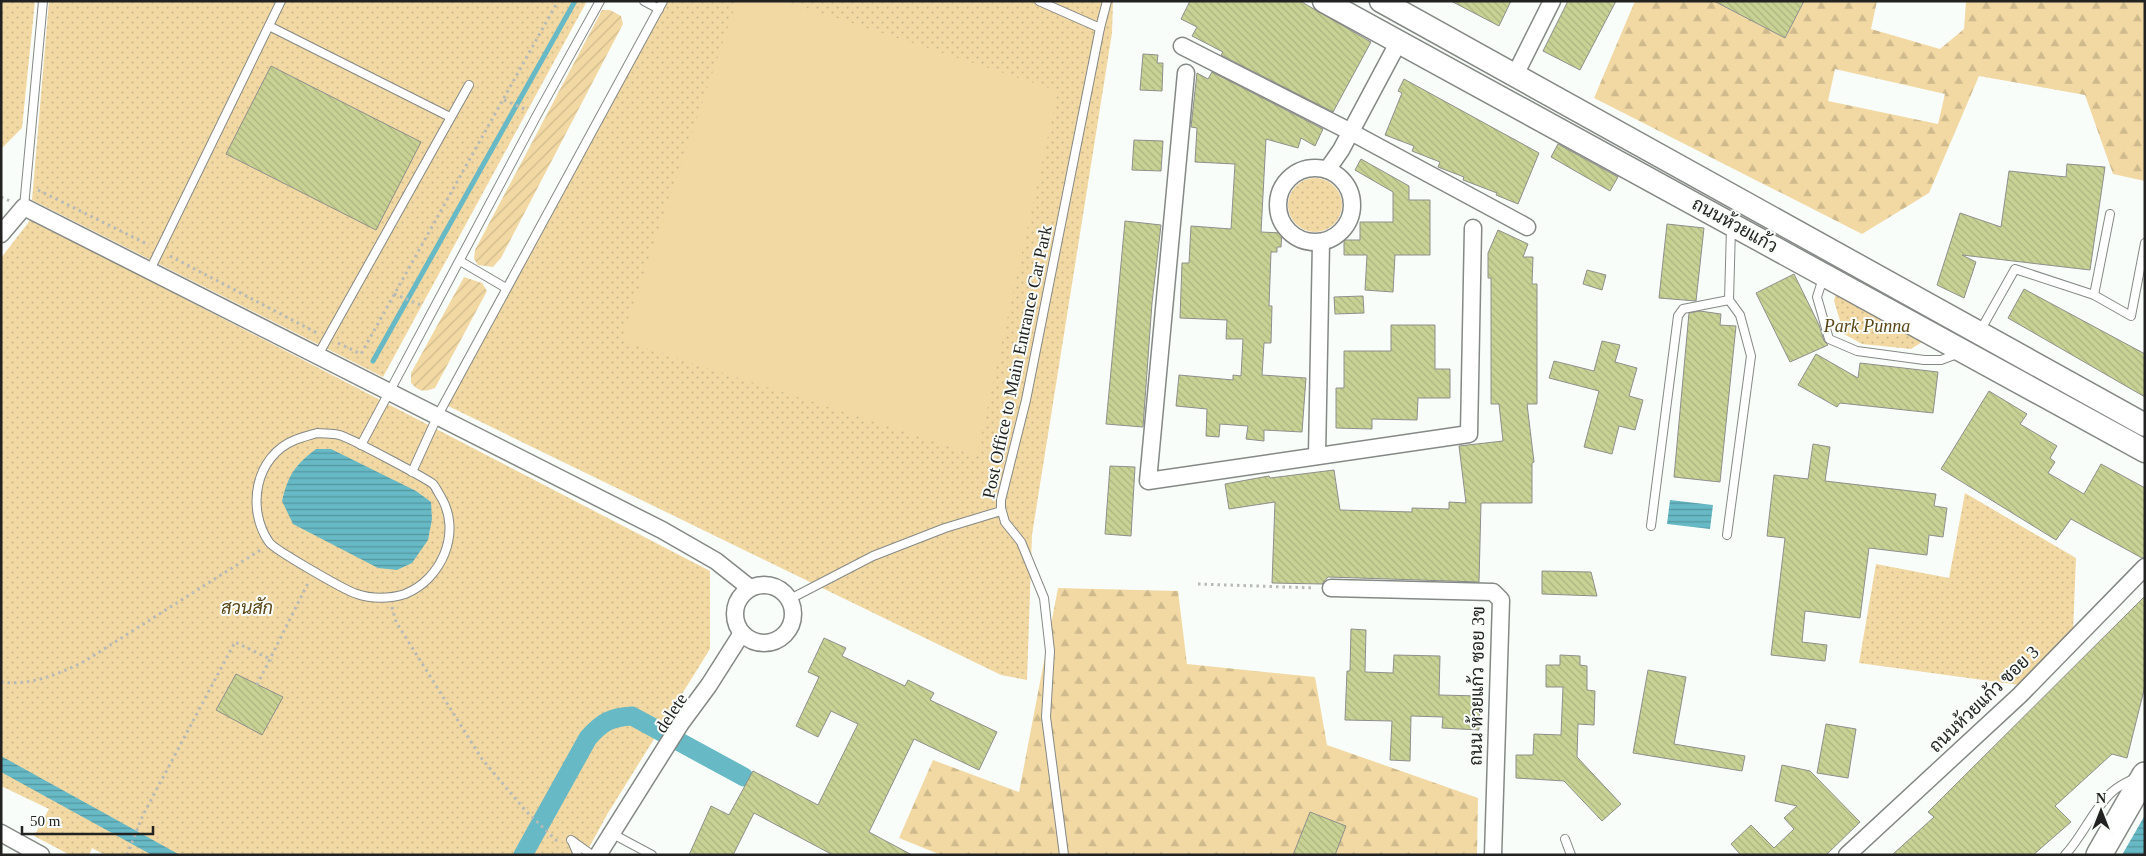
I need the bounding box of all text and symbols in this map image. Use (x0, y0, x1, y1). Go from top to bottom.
street label: ถนนห้วยแก้ว (1689, 192, 1782, 257)
street label: Post Office to Main Entrance Car Park (978, 224, 1056, 500)
park label: Park Punna (1823, 316, 1910, 336)
park label: สวนสัก (221, 597, 273, 618)
street label: ถนน ห้วยแก้ว ซอย 3ข (1464, 606, 1488, 766)
street label: ถนนห้วยแก้ว ซอย 3 (1924, 640, 2043, 756)
street label: delete (651, 690, 691, 736)
north arrow (2076, 786, 2126, 836)
text: N (2096, 791, 2106, 806)
scale bar (22, 804, 154, 836)
text: 50 m (30, 813, 61, 829)

